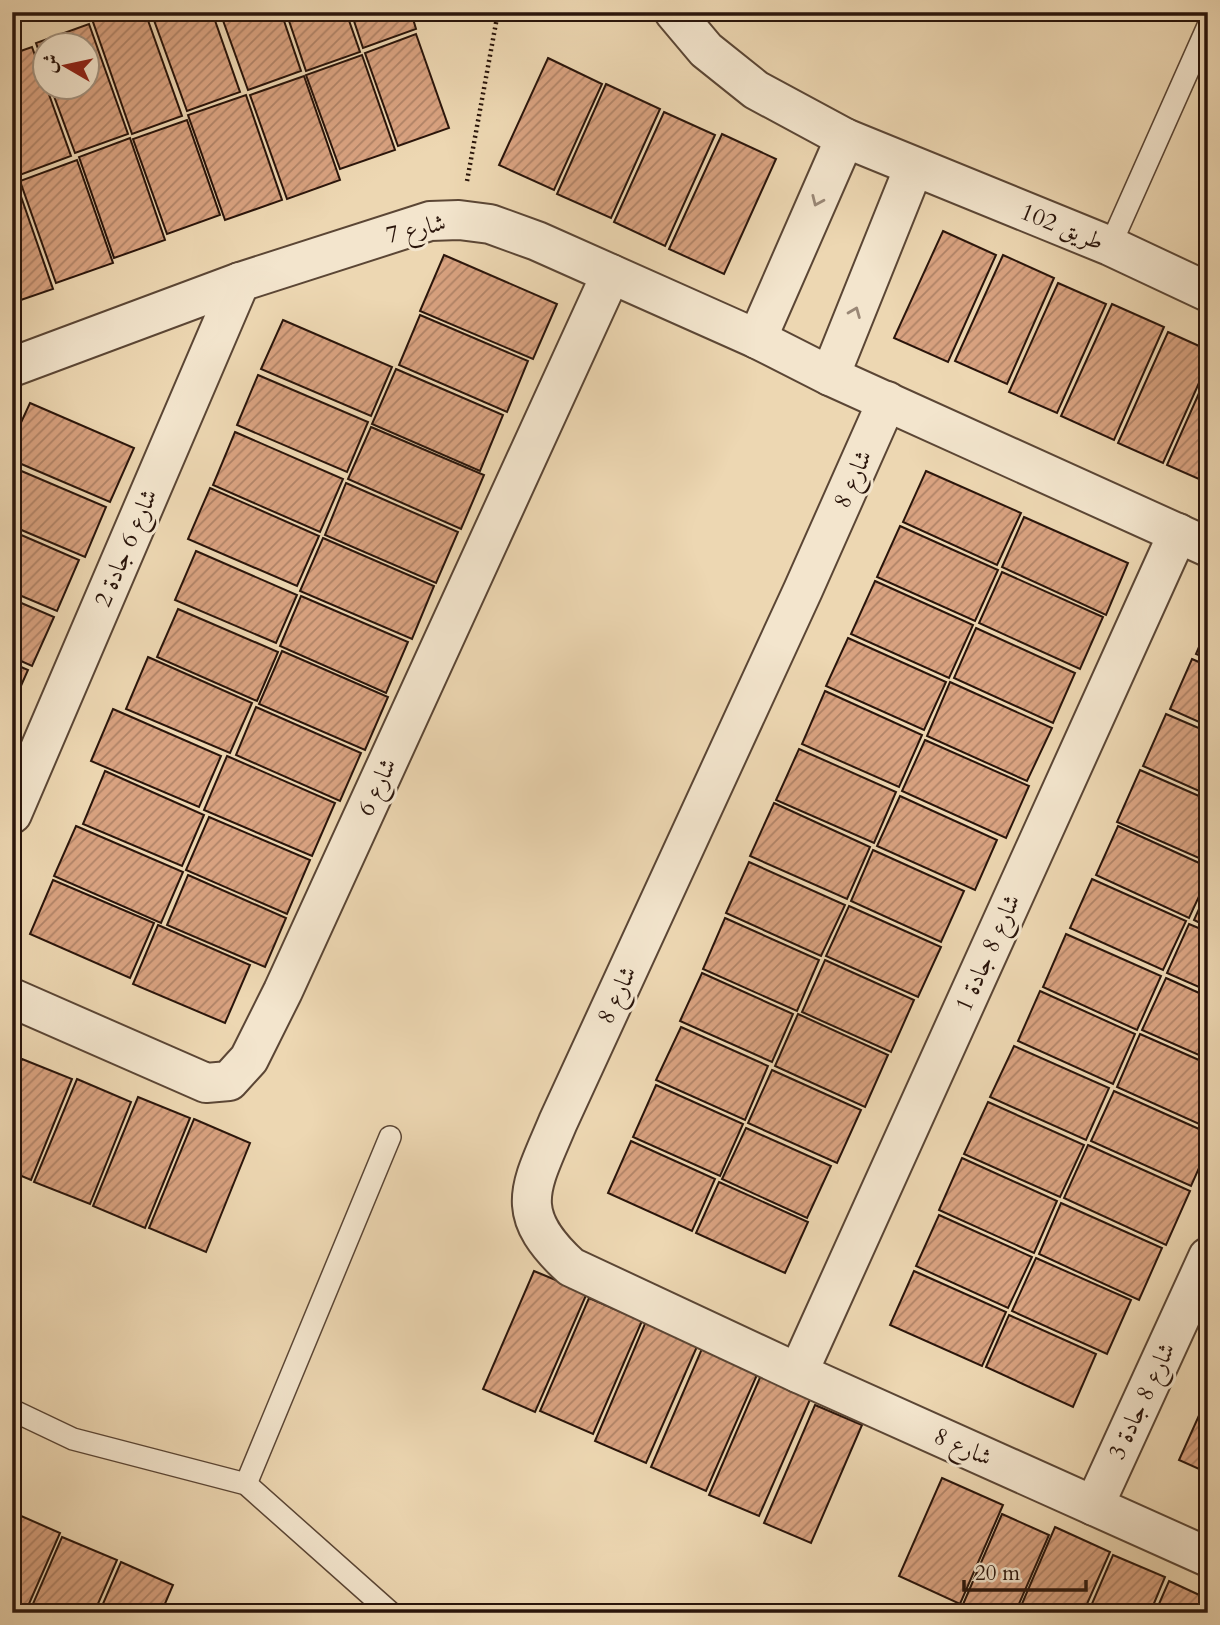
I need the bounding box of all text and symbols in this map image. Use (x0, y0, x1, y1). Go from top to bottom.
north arrow (32, 32, 102, 102)
text: ش (36, 52, 65, 75)
one-way arrow (811, 193, 825, 206)
street label: طريق 102 (1015, 195, 1109, 259)
street label: شارع 7 (383, 206, 450, 255)
one-way arrow (847, 307, 861, 319)
street label: شارع 8 (826, 445, 883, 515)
street label: شارع 6 جادة 2 (86, 484, 168, 613)
street label: شارع 6 (349, 753, 407, 823)
street label: شارع 8 جادة 1 (947, 889, 1031, 1018)
street label: شارع 8 (589, 961, 647, 1031)
street label: شارع 8 جادة 3 (1101, 1337, 1186, 1466)
street label: شارع 8 (927, 1420, 997, 1477)
scale bar (964, 1548, 1087, 1592)
text: 20 m (975, 1559, 1020, 1588)

